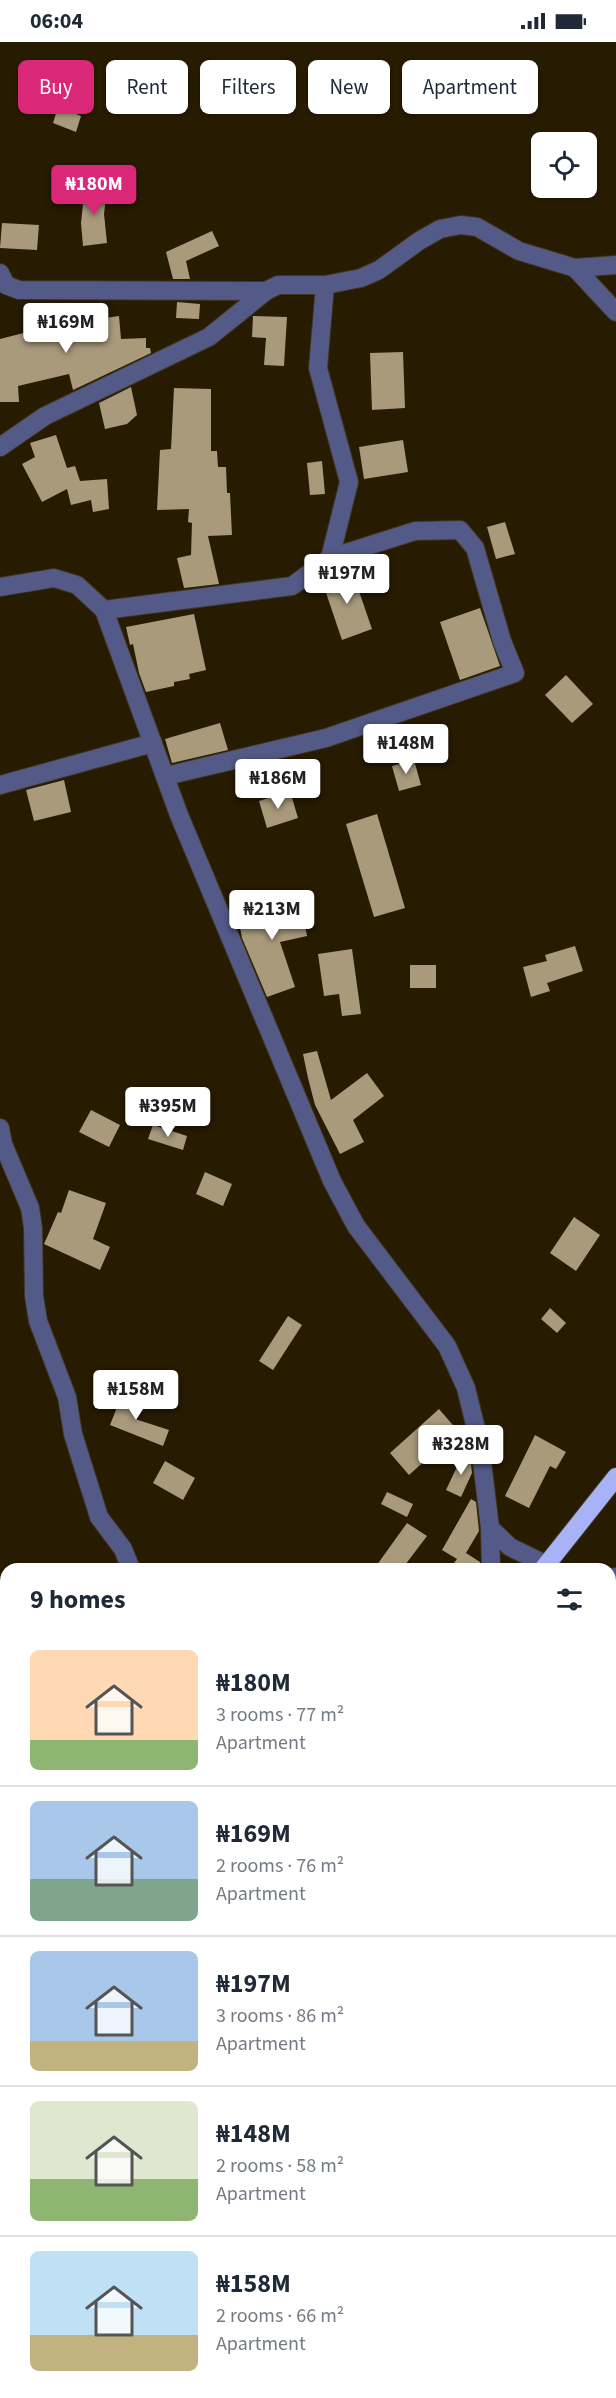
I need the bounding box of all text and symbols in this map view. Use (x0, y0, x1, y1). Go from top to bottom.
text: 06:04 (30, 5, 83, 37)
chip: Buy (18, 60, 94, 114)
chip: Rent (106, 60, 188, 114)
chip: Filters (200, 60, 296, 114)
chip: New (308, 60, 390, 114)
chip: Apartment (402, 60, 538, 114)
map controls (531, 132, 597, 198)
button: locate (531, 132, 597, 198)
pin: ₦180M (52, 165, 136, 216)
text: ₦180M (65, 170, 123, 198)
pin: ₦169M (24, 303, 108, 354)
text: ₦169M (37, 308, 95, 336)
pin: ₦197M (305, 554, 389, 605)
text: ₦197M (318, 559, 376, 587)
pin: ₦148M (364, 724, 448, 775)
text: ₦148M (377, 729, 435, 757)
pin: ₦186M (236, 759, 320, 810)
text: ₦186M (249, 764, 307, 792)
pin: ₦213M (230, 890, 314, 941)
text: ₦213M (243, 895, 301, 923)
pin: ₦395M (126, 1087, 210, 1138)
text: ₦395M (139, 1092, 197, 1120)
pin: ₦158M (94, 1370, 178, 1421)
text: ₦158M (107, 1375, 165, 1403)
pin: ₦328M (419, 1425, 503, 1476)
text: ₦328M (432, 1430, 490, 1458)
text: 9 homes (30, 1581, 125, 1618)
icon: filters (553, 1583, 586, 1616)
text: ₦180M (216, 1664, 291, 1701)
icon: home (78, 1674, 150, 1746)
text: 3 rooms · 77 m² (216, 1701, 344, 1729)
text: Apartment (216, 1729, 306, 1757)
text: ₦169M (216, 1815, 291, 1852)
icon: home (78, 1825, 150, 1897)
text: 2 rooms · 76 m² (216, 1852, 344, 1880)
text: Apartment (216, 1880, 306, 1908)
text: ₦197M (216, 1965, 291, 2002)
icon: home (78, 1975, 150, 2047)
text: 3 rooms · 86 m² (216, 2002, 344, 2030)
text: Apartment (216, 2030, 306, 2058)
text: ₦148M (216, 2115, 291, 2152)
icon: home (78, 2125, 150, 2197)
text: 2 rooms · 58 m² (216, 2152, 344, 2180)
text: Apartment (216, 2180, 306, 2208)
text: ₦158M (216, 2265, 291, 2302)
icon: home (78, 2275, 150, 2347)
text: 2 rooms · 66 m² (216, 2302, 344, 2330)
text: Apartment (216, 2330, 306, 2358)

